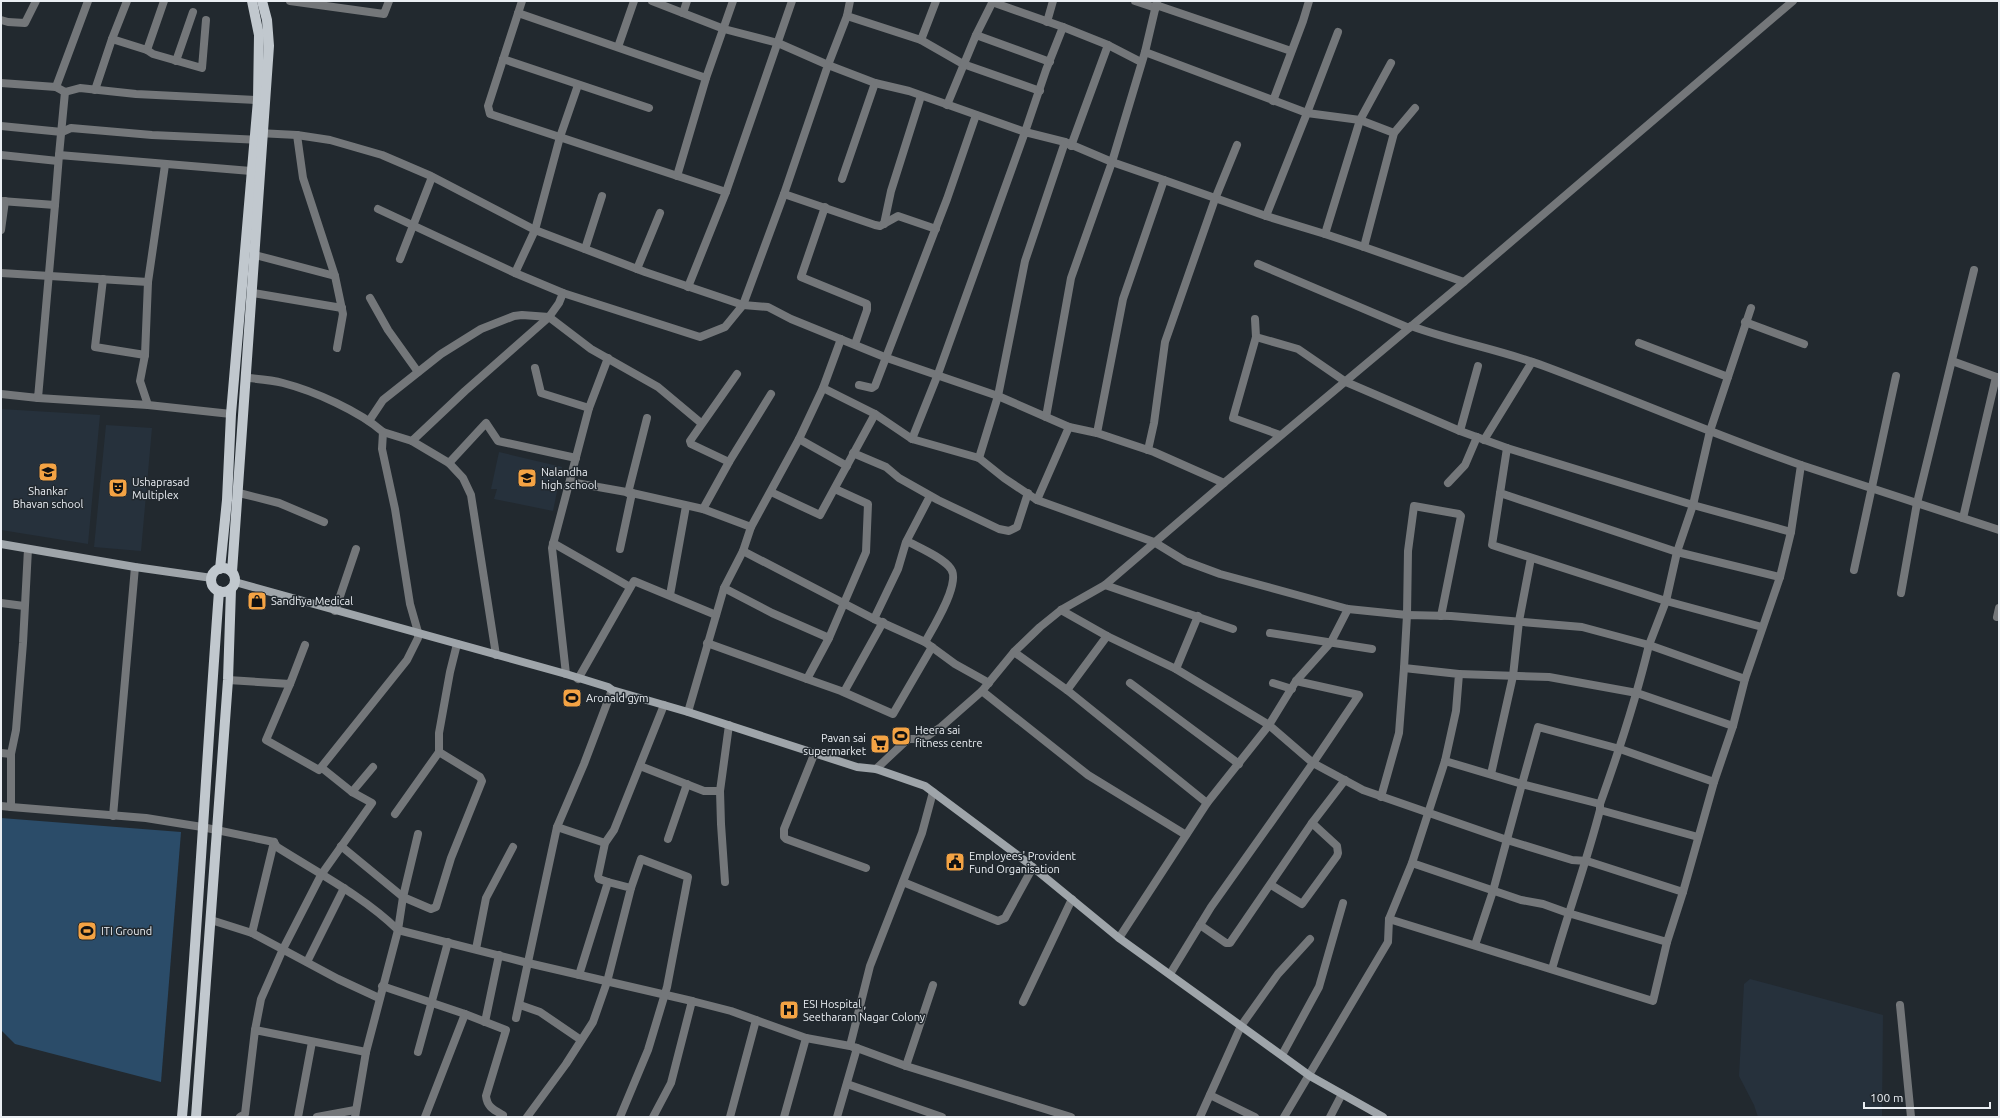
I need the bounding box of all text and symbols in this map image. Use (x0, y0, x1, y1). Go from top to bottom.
school or university icon: Shankar Bhavan school (37, 461, 59, 483)
place label: Nalandha high school (541, 466, 597, 491)
school or university icon: Nalandha high school (516, 467, 538, 489)
place label: Ushaprasad Multiplex (132, 476, 189, 501)
theatre icon: Ushaprasad Multiplex (107, 477, 129, 499)
place label: Shankar Bhavan school (13, 485, 83, 510)
shop icon: Sandhya Medical (246, 590, 268, 612)
place label: Sandhya Medical (271, 595, 353, 607)
sports icon: Aronald gym (561, 687, 583, 709)
place label: Aronald gym (586, 692, 649, 704)
place label: Heera sai fitness centre (915, 724, 983, 749)
sports icon: Heera sai fitness centre (890, 725, 912, 747)
place label: Pavan sai supermarket (803, 732, 867, 757)
supermarket icon: Pavan sai supermarket (869, 733, 891, 755)
place label: Employees' Provident Fund Organisation (969, 850, 1077, 875)
public building icon: Employees' Provident Fund Organisation (944, 851, 966, 873)
sports icon: ITI Ground (76, 920, 98, 942)
place label: ITI Ground (101, 925, 152, 937)
place label: ESI Hospital , Seetharam Nagar Colony (803, 998, 926, 1023)
hospital icon: ESI Hospital , Seetharam Nagar Colony (778, 999, 800, 1021)
scale bar (1864, 1084, 1990, 1110)
text: 100 m (1870, 1091, 1903, 1104)

